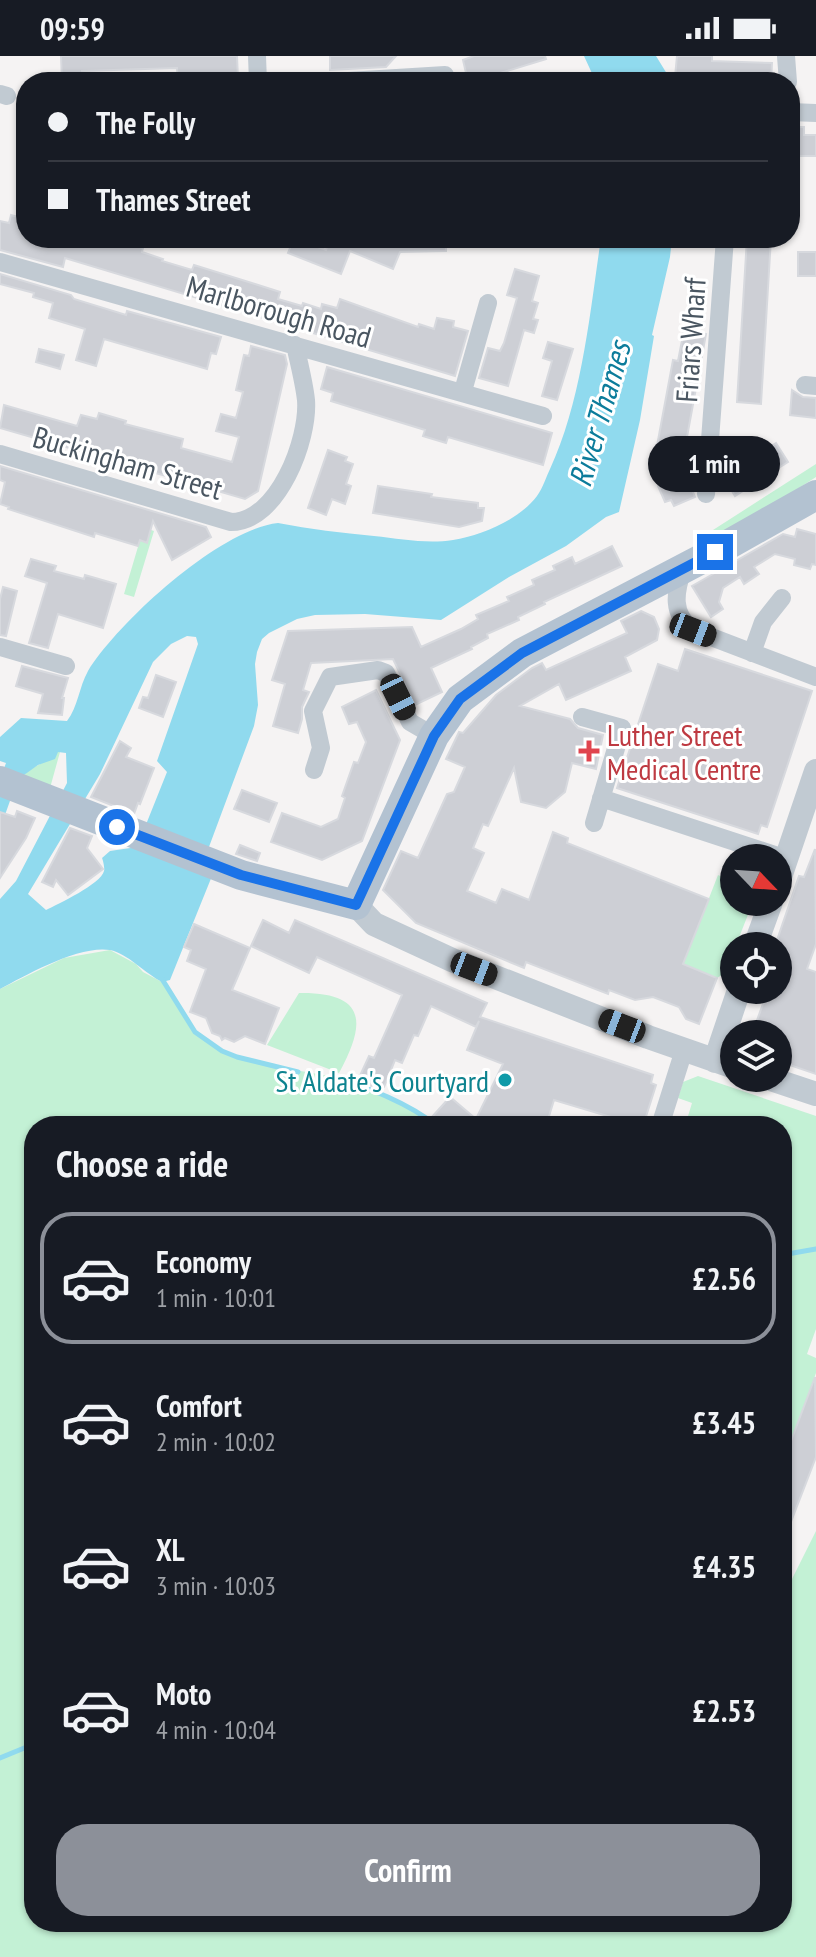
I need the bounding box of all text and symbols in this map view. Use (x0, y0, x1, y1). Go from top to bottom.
text: 09:59 (40, 9, 105, 48)
text: The Folly (96, 103, 195, 142)
text: Thames Street (96, 180, 251, 219)
street label: Marlborough Road (182, 266, 376, 356)
street label: Friars Wharf (666, 275, 714, 404)
water label: River Thames (558, 334, 641, 491)
street label: Buckingham Street (29, 416, 228, 508)
callout: 1 min (649, 436, 781, 492)
text: 1 min (688, 447, 740, 480)
route end (697, 534, 733, 570)
car (666, 610, 720, 650)
car (377, 670, 419, 724)
place label: Luther Street Medical Centre (607, 715, 761, 788)
marker: Luther Street Medical Centre (578, 740, 600, 762)
route start (99, 809, 135, 845)
north arrow (720, 844, 792, 916)
map controls (720, 844, 792, 1092)
button: locate (720, 932, 792, 1004)
car (447, 949, 501, 989)
car (595, 1006, 649, 1046)
button: layers (720, 1020, 792, 1092)
place label: St Aldate's Courtyard (275, 1061, 489, 1100)
marker: St Aldate's Courtyard (496, 1071, 514, 1089)
text: Choose a ride (56, 1140, 228, 1187)
icon: car (60, 1242, 132, 1314)
text: Economy (156, 1242, 251, 1281)
text: £2.56 (692, 1259, 756, 1298)
text: 1 min · 10:01 (156, 1281, 276, 1314)
icon: car (60, 1386, 132, 1458)
text: Comfort (156, 1386, 242, 1425)
text: £3.45 (692, 1403, 756, 1442)
text: 2 min · 10:02 (156, 1425, 276, 1458)
icon: car (60, 1530, 132, 1602)
text: XL (156, 1530, 185, 1569)
text: £4.35 (692, 1547, 756, 1586)
text: 3 min · 10:03 (156, 1569, 276, 1602)
icon: car (60, 1674, 132, 1746)
text: Moto (156, 1674, 211, 1713)
text: £2.53 (692, 1691, 756, 1730)
text: 4 min · 10:04 (156, 1713, 276, 1746)
button: Confirm (56, 1824, 760, 1916)

